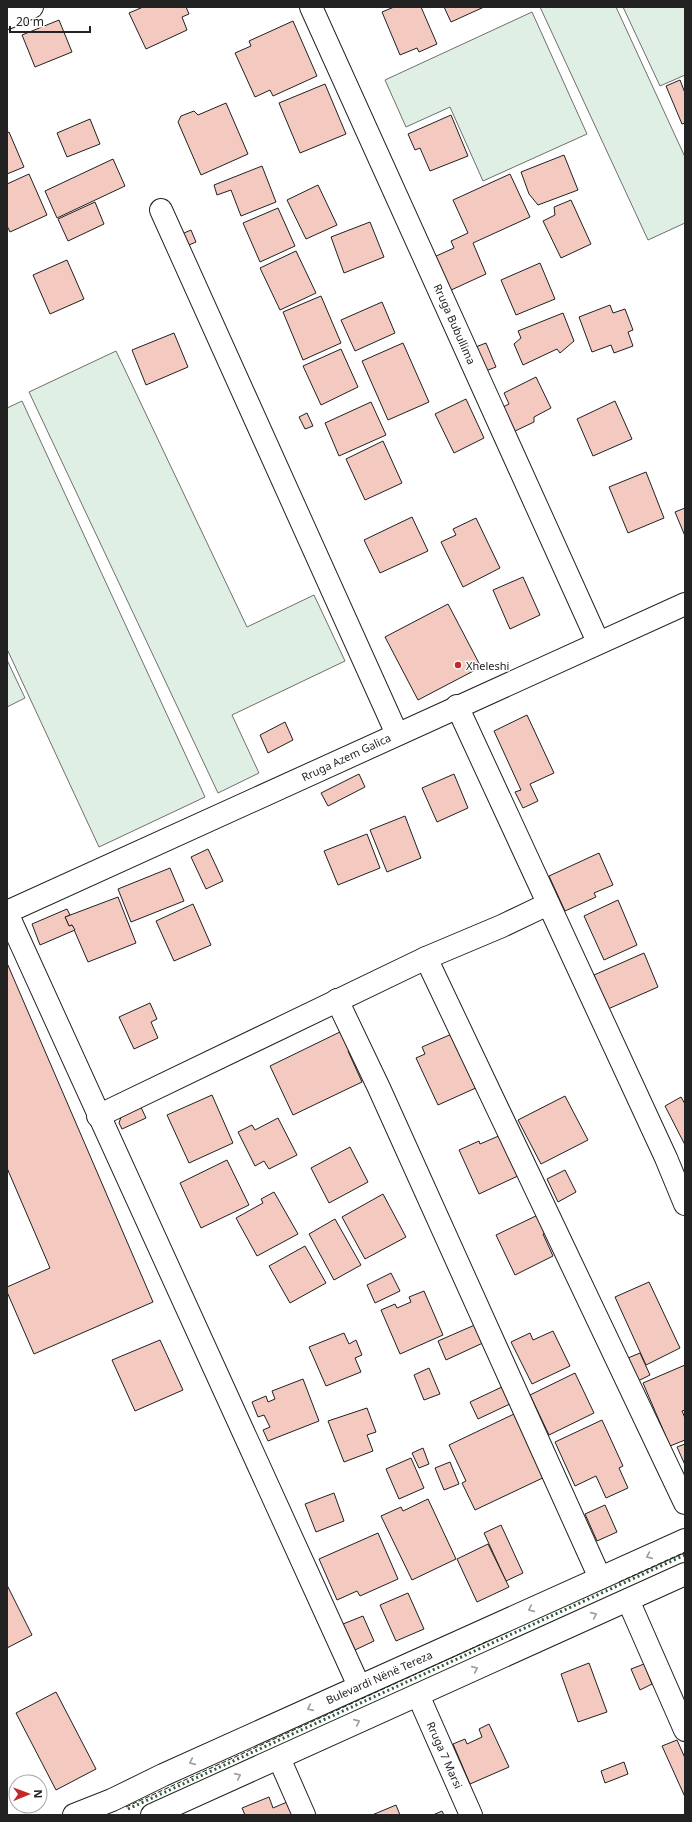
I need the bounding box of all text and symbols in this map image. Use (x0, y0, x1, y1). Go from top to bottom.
scale bar (10, 8, 90, 34)
text: 20 m (16, 13, 44, 30)
street label: Rruga Bubullima (431, 281, 479, 367)
place label: Xheleshi (466, 658, 509, 673)
marker: Xheleshi (453, 660, 463, 670)
street label: Rruga Azem Galica (299, 730, 393, 784)
one-way arrow (646, 1551, 654, 1559)
one-way arrow (527, 1604, 535, 1612)
one-way arrow (590, 1612, 597, 1620)
street label: Bulevardi Nënë Tereza (323, 1647, 435, 1707)
one-way arrow (471, 1666, 479, 1674)
one-way arrow (307, 1703, 314, 1711)
one-way arrow (353, 1719, 360, 1727)
street label: Rruga 7 Marsi (424, 1719, 466, 1791)
one-way arrow (188, 1757, 196, 1765)
one-way arrow (234, 1773, 242, 1781)
north arrow (8, 1774, 48, 1814)
text: N (31, 1789, 46, 1798)

